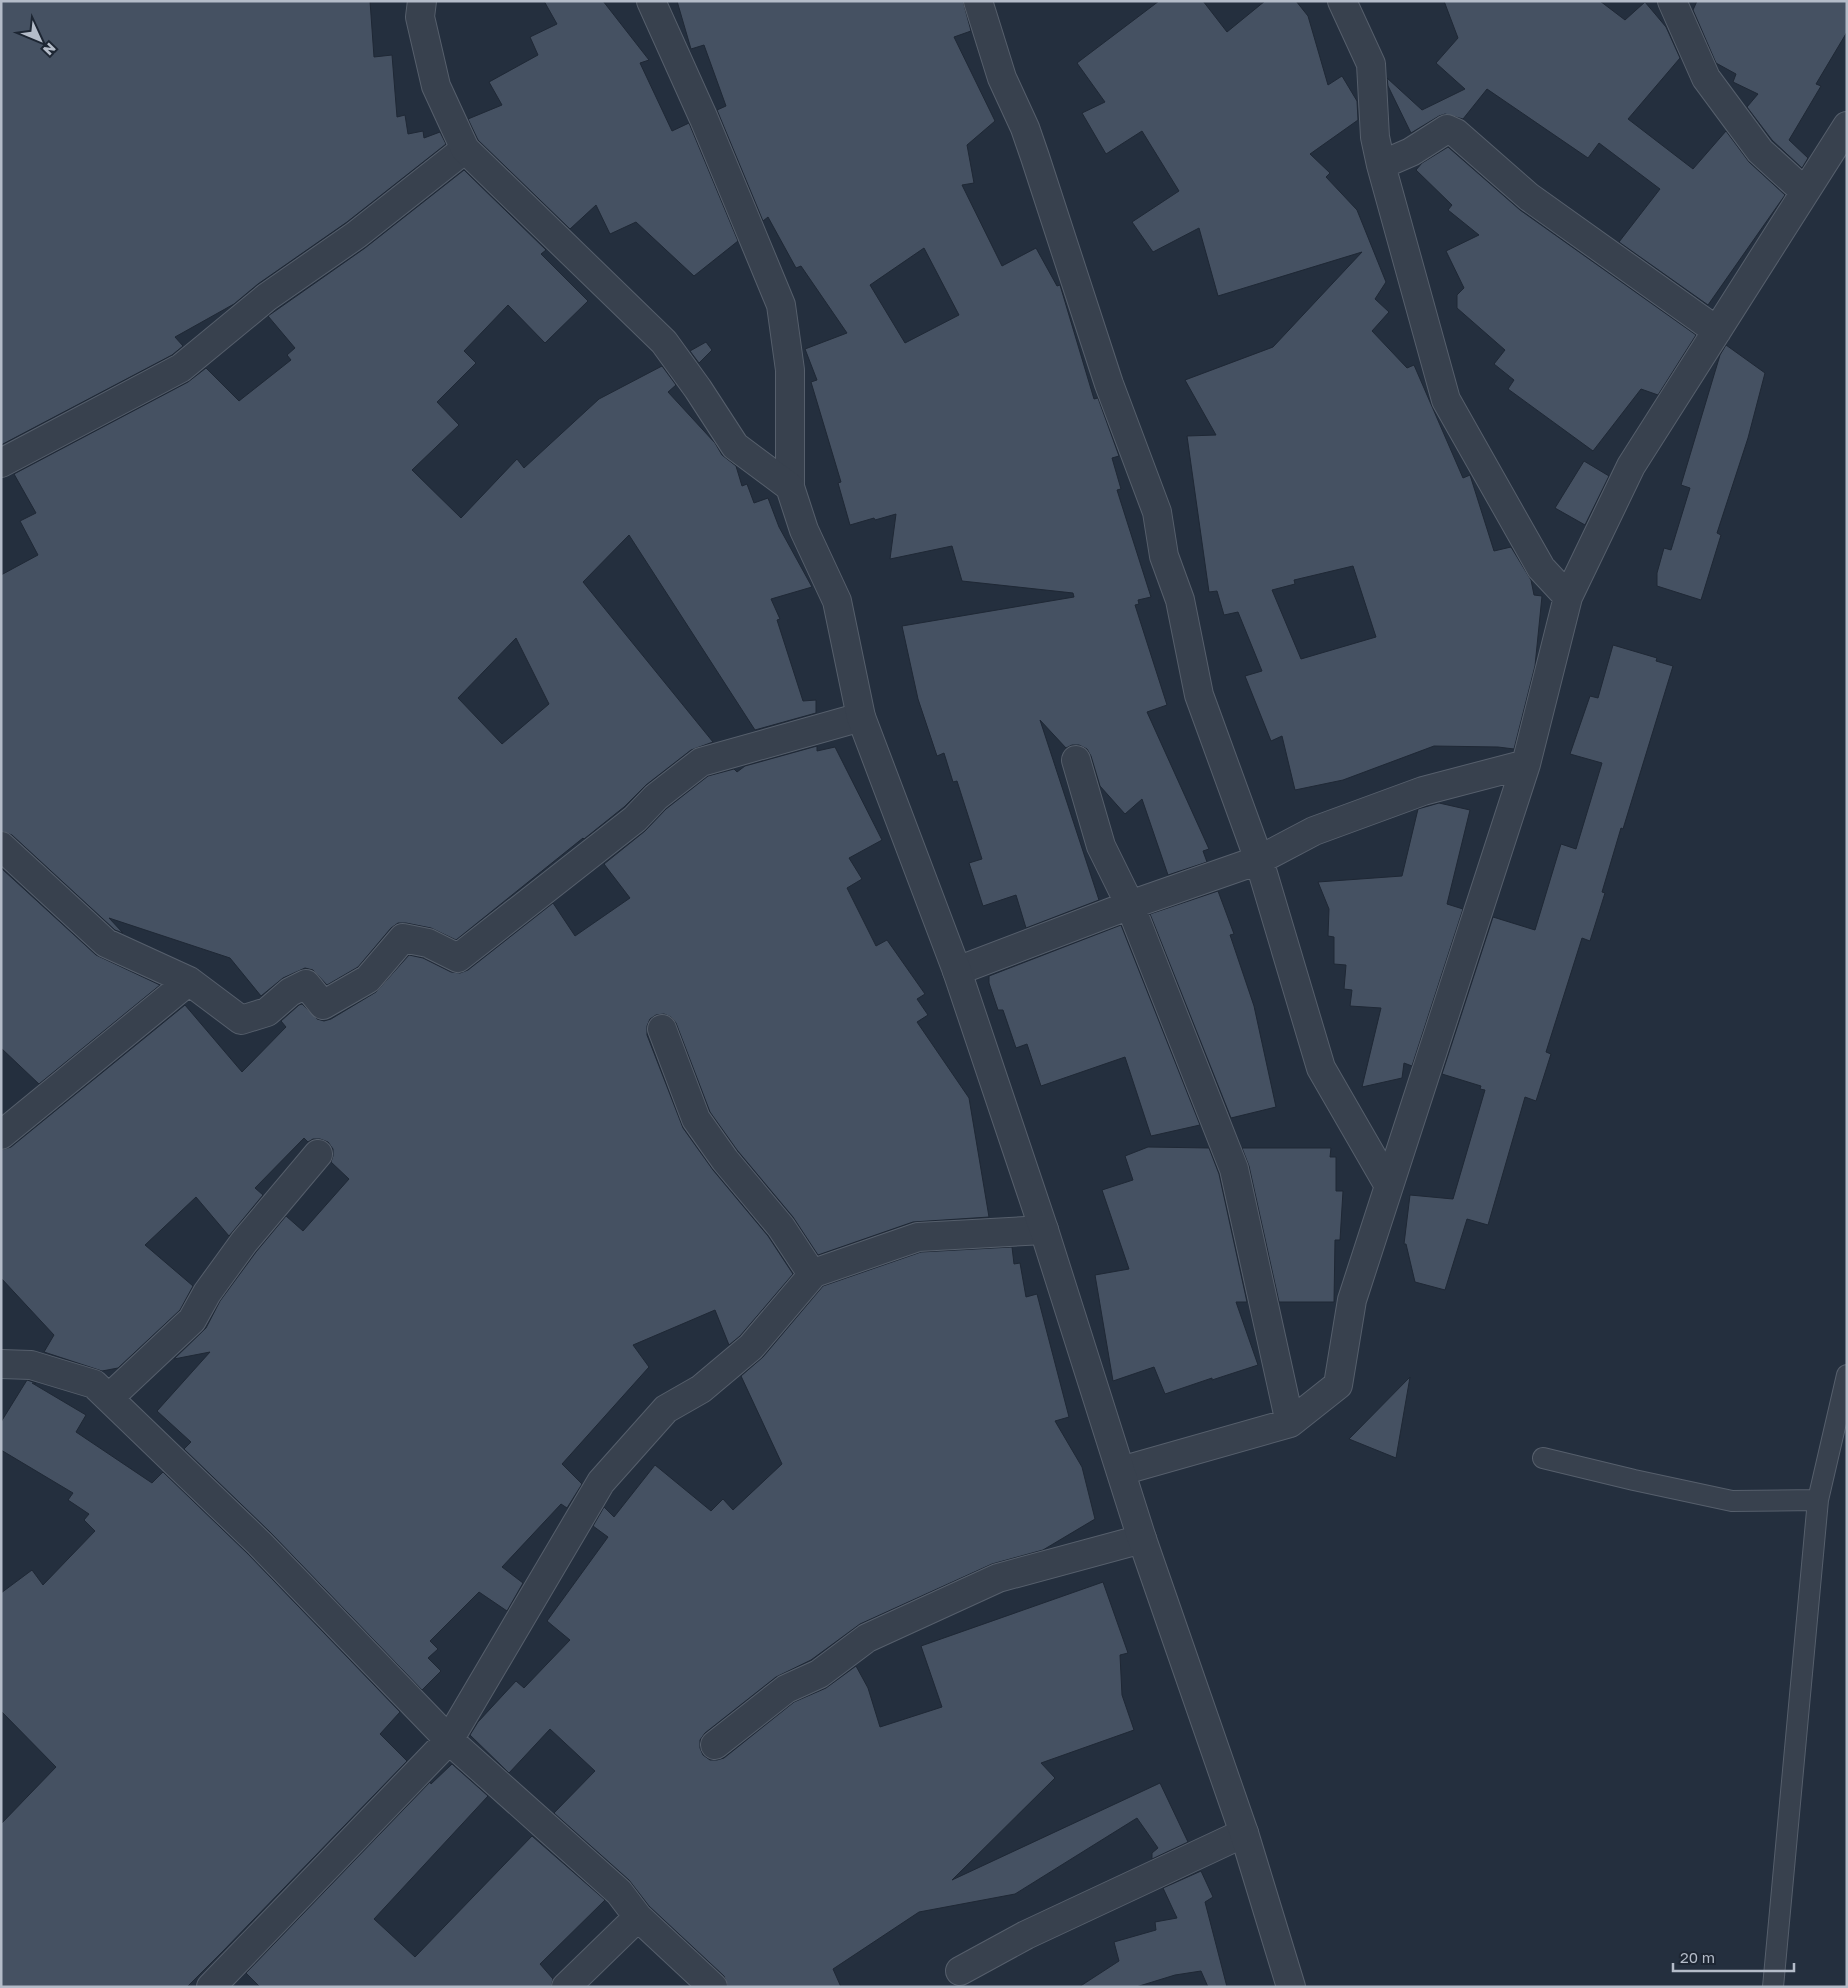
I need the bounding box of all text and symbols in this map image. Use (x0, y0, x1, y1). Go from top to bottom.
north arrow (15, 15, 65, 65)
text: N (40, 40, 60, 59)
scale bar (1673, 1940, 1794, 1972)
text: 20 m (1680, 1948, 1715, 1966)

